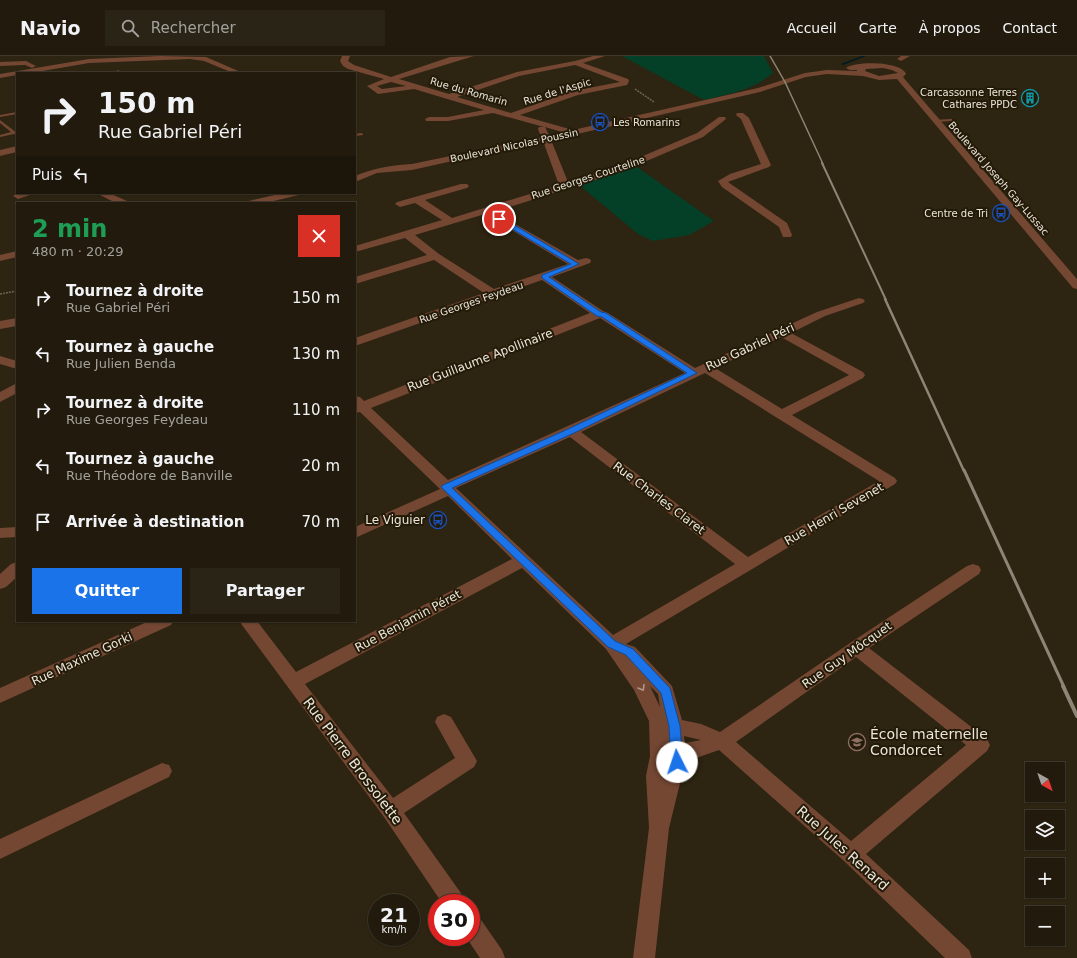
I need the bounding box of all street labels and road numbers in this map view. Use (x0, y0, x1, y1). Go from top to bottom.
street label: Rue du Romarin (429, 75, 509, 108)
street label: Rue de l'Aspic (522, 76, 592, 107)
street label: Boulevard Joseph Gay-Lussac (946, 119, 1051, 237)
street label: Boulevard Nicolas Poussin (449, 127, 579, 164)
street label: Rue Georges Courteline (530, 154, 646, 201)
street label: Rue Georges Feydeau (418, 279, 525, 325)
street label: Rue Gabriel Péri (703, 320, 797, 374)
street label: Rue Guillaume Apollinaire (405, 326, 555, 394)
street label: Rue Charles Claret (610, 459, 708, 537)
street label: Rue Henri Sevenet (782, 480, 886, 548)
street label: Rue Benjamin Péret (353, 587, 464, 655)
street label: Rue Guy Môcquet (800, 619, 895, 691)
street label: Rue Maxime Gorki (29, 630, 135, 688)
street label: Rue Pierre Brossolette (300, 694, 406, 828)
street label: Rue Jules Renard (794, 803, 892, 893)

